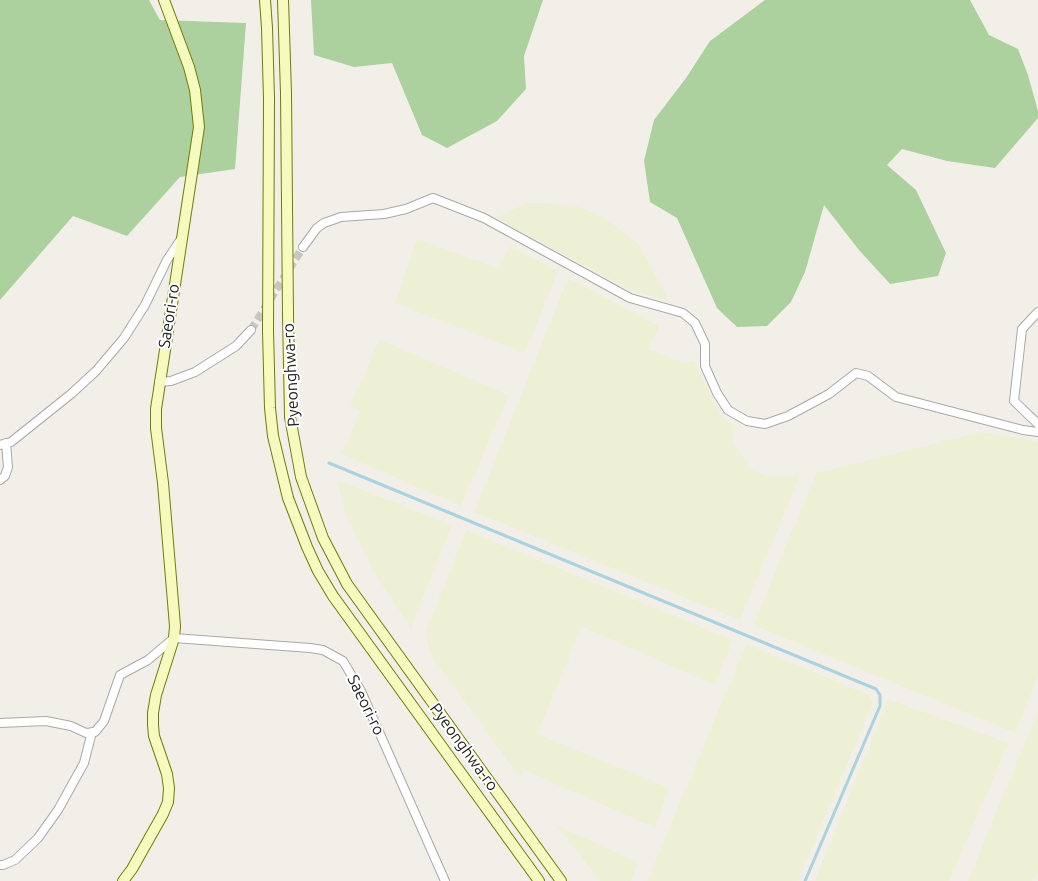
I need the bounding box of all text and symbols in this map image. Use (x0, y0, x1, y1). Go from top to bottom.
street label: Saeori-ro (154, 282, 184, 350)
street label: Pyeonghwa-ro (279, 323, 303, 427)
street label: Saeori-ro (343, 672, 389, 738)
street label: Pyeonghwa-ro (426, 699, 502, 795)

